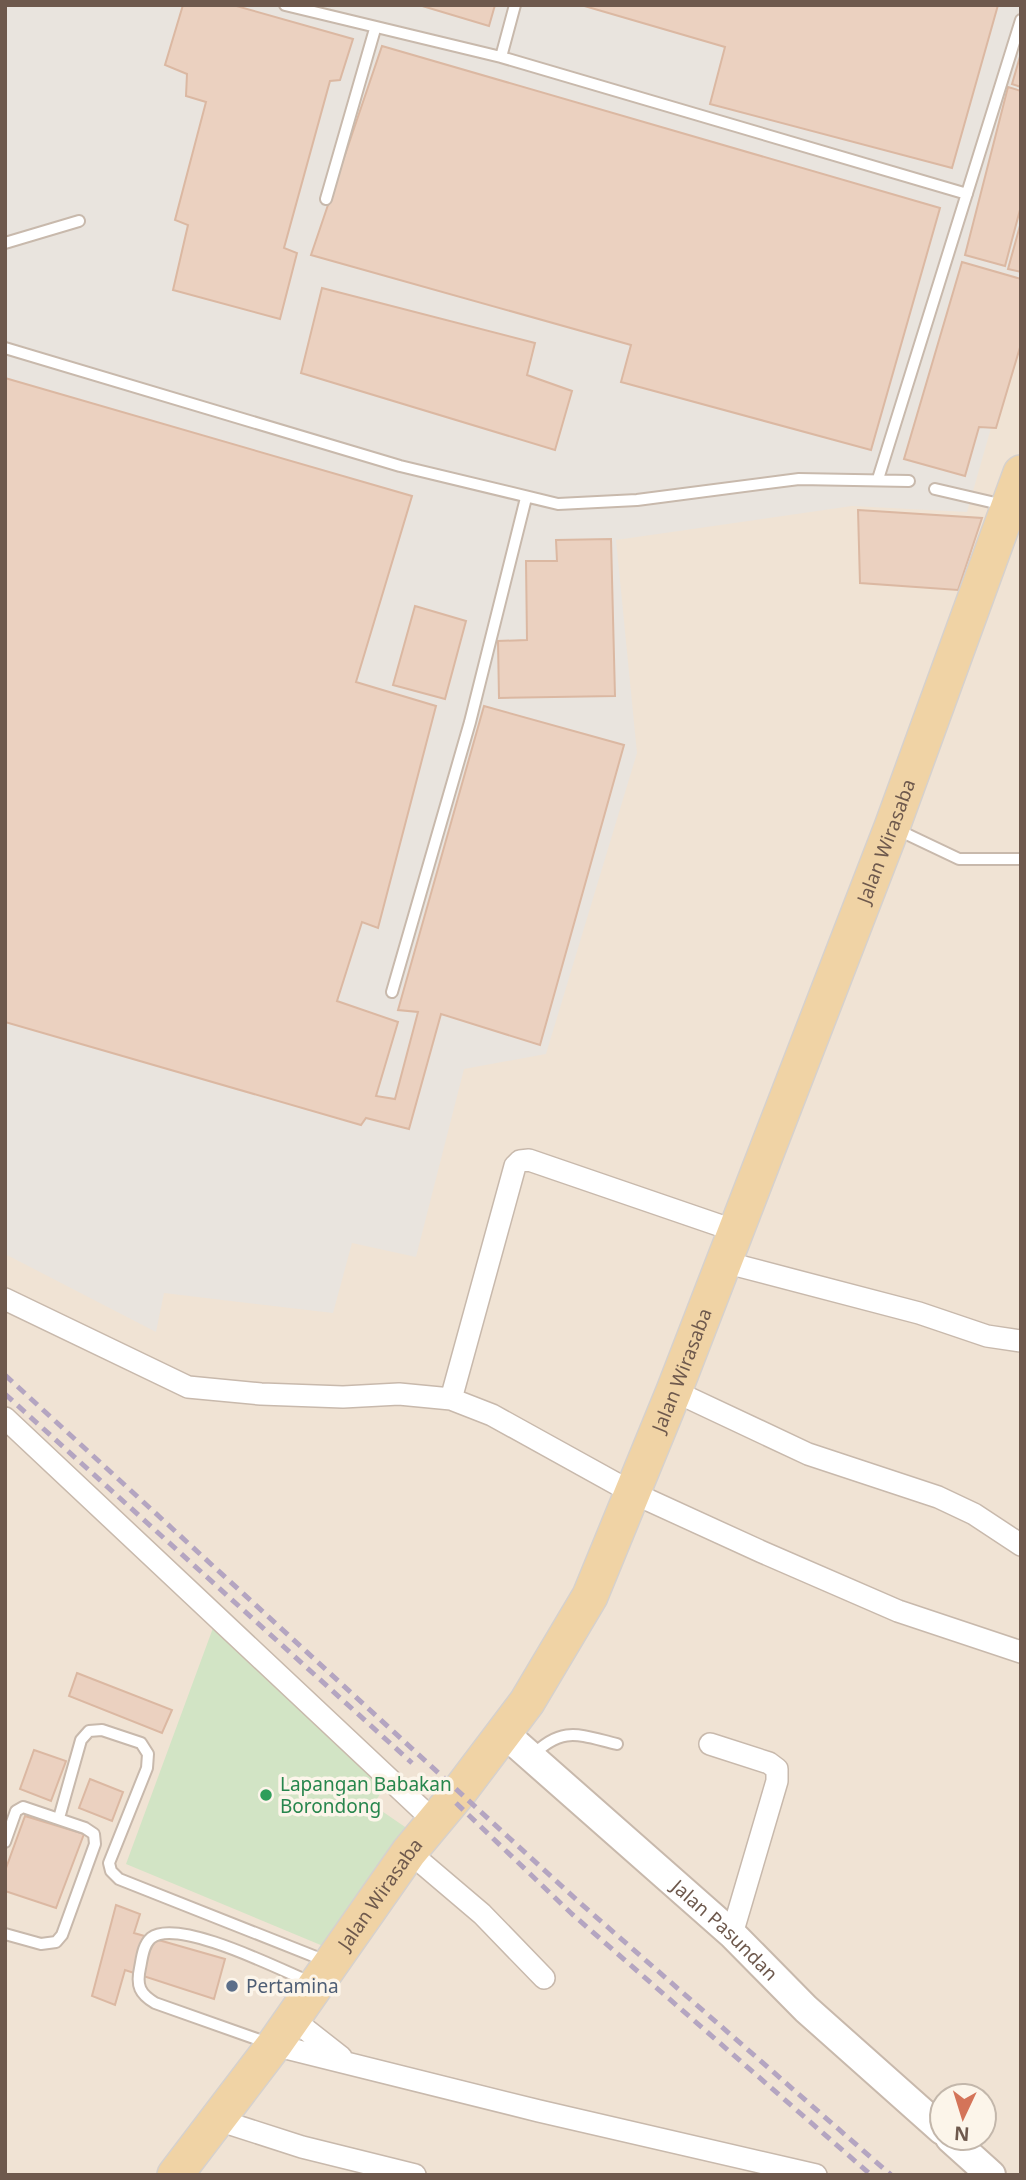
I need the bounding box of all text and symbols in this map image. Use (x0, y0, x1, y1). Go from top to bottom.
street label: Jalan Wirasaba (850, 775, 921, 909)
street label: Jalan Wirasaba (645, 1304, 718, 1438)
place label: Lapangan Babakan Borondong (280, 1771, 452, 1819)
marker: Lapangan Babakan Borondong (258, 1787, 274, 1803)
street label: Jalan Wirasaba (330, 1832, 428, 1956)
street label: Jalan Pasundan (665, 1872, 784, 1986)
place label: Pertamina (246, 1973, 339, 1999)
marker: Pertamina (224, 1978, 240, 1994)
north arrow (928, 2082, 998, 2152)
text: N (953, 2120, 970, 2147)

